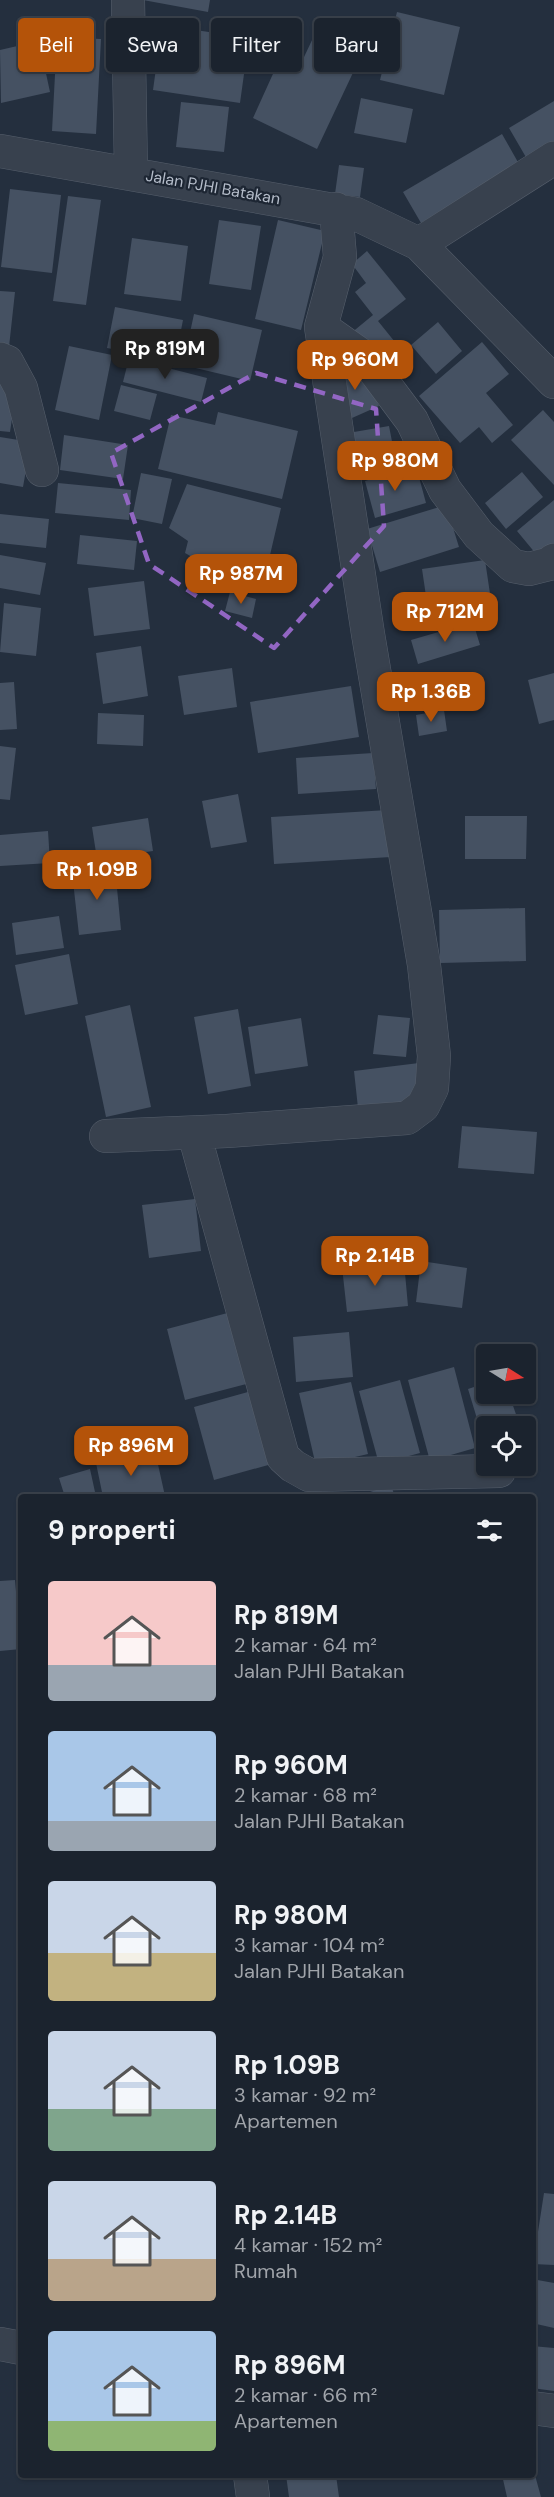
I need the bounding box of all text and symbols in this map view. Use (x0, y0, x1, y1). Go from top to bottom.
chip: Beli (18, 18, 94, 72)
chip: Sewa (106, 18, 199, 72)
chip: Filter (211, 18, 302, 72)
chip: Baru (314, 18, 400, 72)
street label: Jalan PJHI Batakan (144, 165, 282, 209)
pin: Rp 819M (110, 329, 220, 380)
text: Rp 819M (125, 335, 205, 361)
pin: Rp 960M (300, 340, 410, 391)
text: Rp 960M (311, 346, 399, 372)
pin: Rp 980M (340, 441, 450, 492)
text: Rp 980M (351, 447, 439, 473)
pin: Rp 987M (186, 554, 296, 605)
text: Rp 987M (199, 560, 283, 586)
pin: Rp 712M (390, 592, 500, 643)
text: Rp 712M (406, 598, 484, 624)
pin: Rp 1.36B (369, 672, 493, 723)
text: Rp 1.36B (391, 678, 471, 704)
pin: Rp 1.09B (35, 850, 159, 901)
text: Rp 1.09B (56, 856, 138, 882)
pin: Rp 2.14B (313, 1236, 437, 1287)
text: Rp 2.14B (335, 1242, 415, 1268)
north arrow (476, 1344, 536, 1404)
map controls (476, 1344, 536, 1476)
button: locate (476, 1416, 536, 1476)
pin: Rp 896M (76, 1426, 186, 1477)
text: Rp 896M (88, 1432, 174, 1458)
text: 9 properti (48, 1513, 176, 1547)
icon: filters (473, 1514, 506, 1547)
text: Rp 819M (234, 1598, 339, 1632)
icon: home (96, 1605, 168, 1677)
text: 2 kamar · 64 m² (234, 1632, 377, 1658)
text: Jalan PJHI Batakan (234, 1658, 404, 1684)
text: Rp 960M (234, 1748, 348, 1782)
icon: home (96, 1755, 168, 1827)
text: 2 kamar · 68 m² (234, 1782, 377, 1808)
text: Jalan PJHI Batakan (234, 1808, 404, 1834)
text: Rp 980M (234, 1898, 348, 1932)
icon: home (96, 1905, 168, 1977)
text: 3 kamar · 104 m² (234, 1932, 385, 1958)
text: Jalan PJHI Batakan (234, 1958, 404, 1984)
text: Rp 1.09B (234, 2048, 340, 2082)
icon: home (96, 2055, 168, 2127)
text: 3 kamar · 92 m² (234, 2082, 376, 2108)
text: Apartemen (234, 2108, 338, 2134)
text: Rp 2.14B (234, 2198, 337, 2232)
icon: home (96, 2205, 168, 2277)
text: 4 kamar · 152 m² (234, 2232, 382, 2258)
text: Rumah (234, 2258, 298, 2284)
text: Rp 896M (234, 2348, 345, 2382)
icon: home (96, 2355, 168, 2427)
text: 2 kamar · 66 m² (234, 2382, 377, 2408)
text: Apartemen (234, 2408, 338, 2434)

